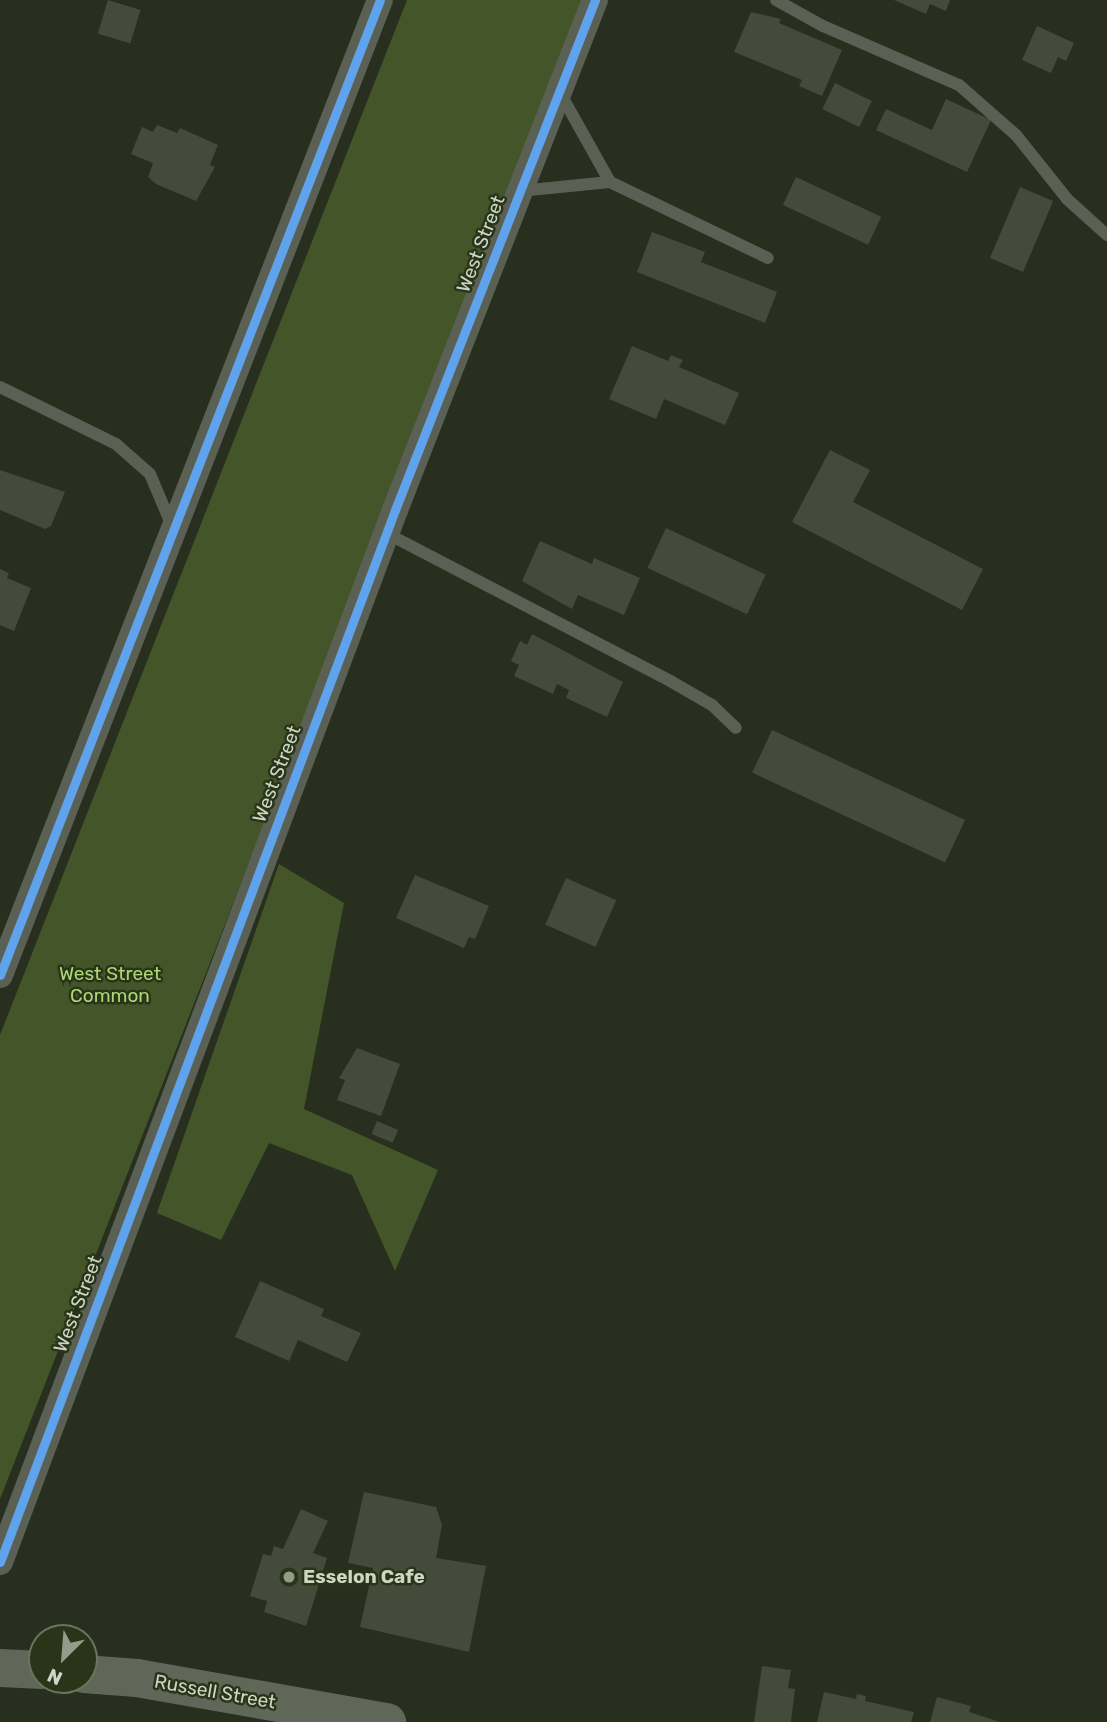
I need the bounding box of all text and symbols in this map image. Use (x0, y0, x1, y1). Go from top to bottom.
street label: West Street (452, 192, 510, 296)
street label: West Street (248, 722, 306, 826)
park label: West Street Common (59, 963, 161, 1007)
street label: West Street (49, 1252, 107, 1356)
place label: Esselon Cafe (303, 1566, 425, 1588)
marker: Esselon Cafe (281, 1569, 297, 1585)
north arrow (28, 1624, 98, 1694)
text: N (44, 1663, 66, 1690)
street label: Russell Street (153, 1670, 277, 1714)

